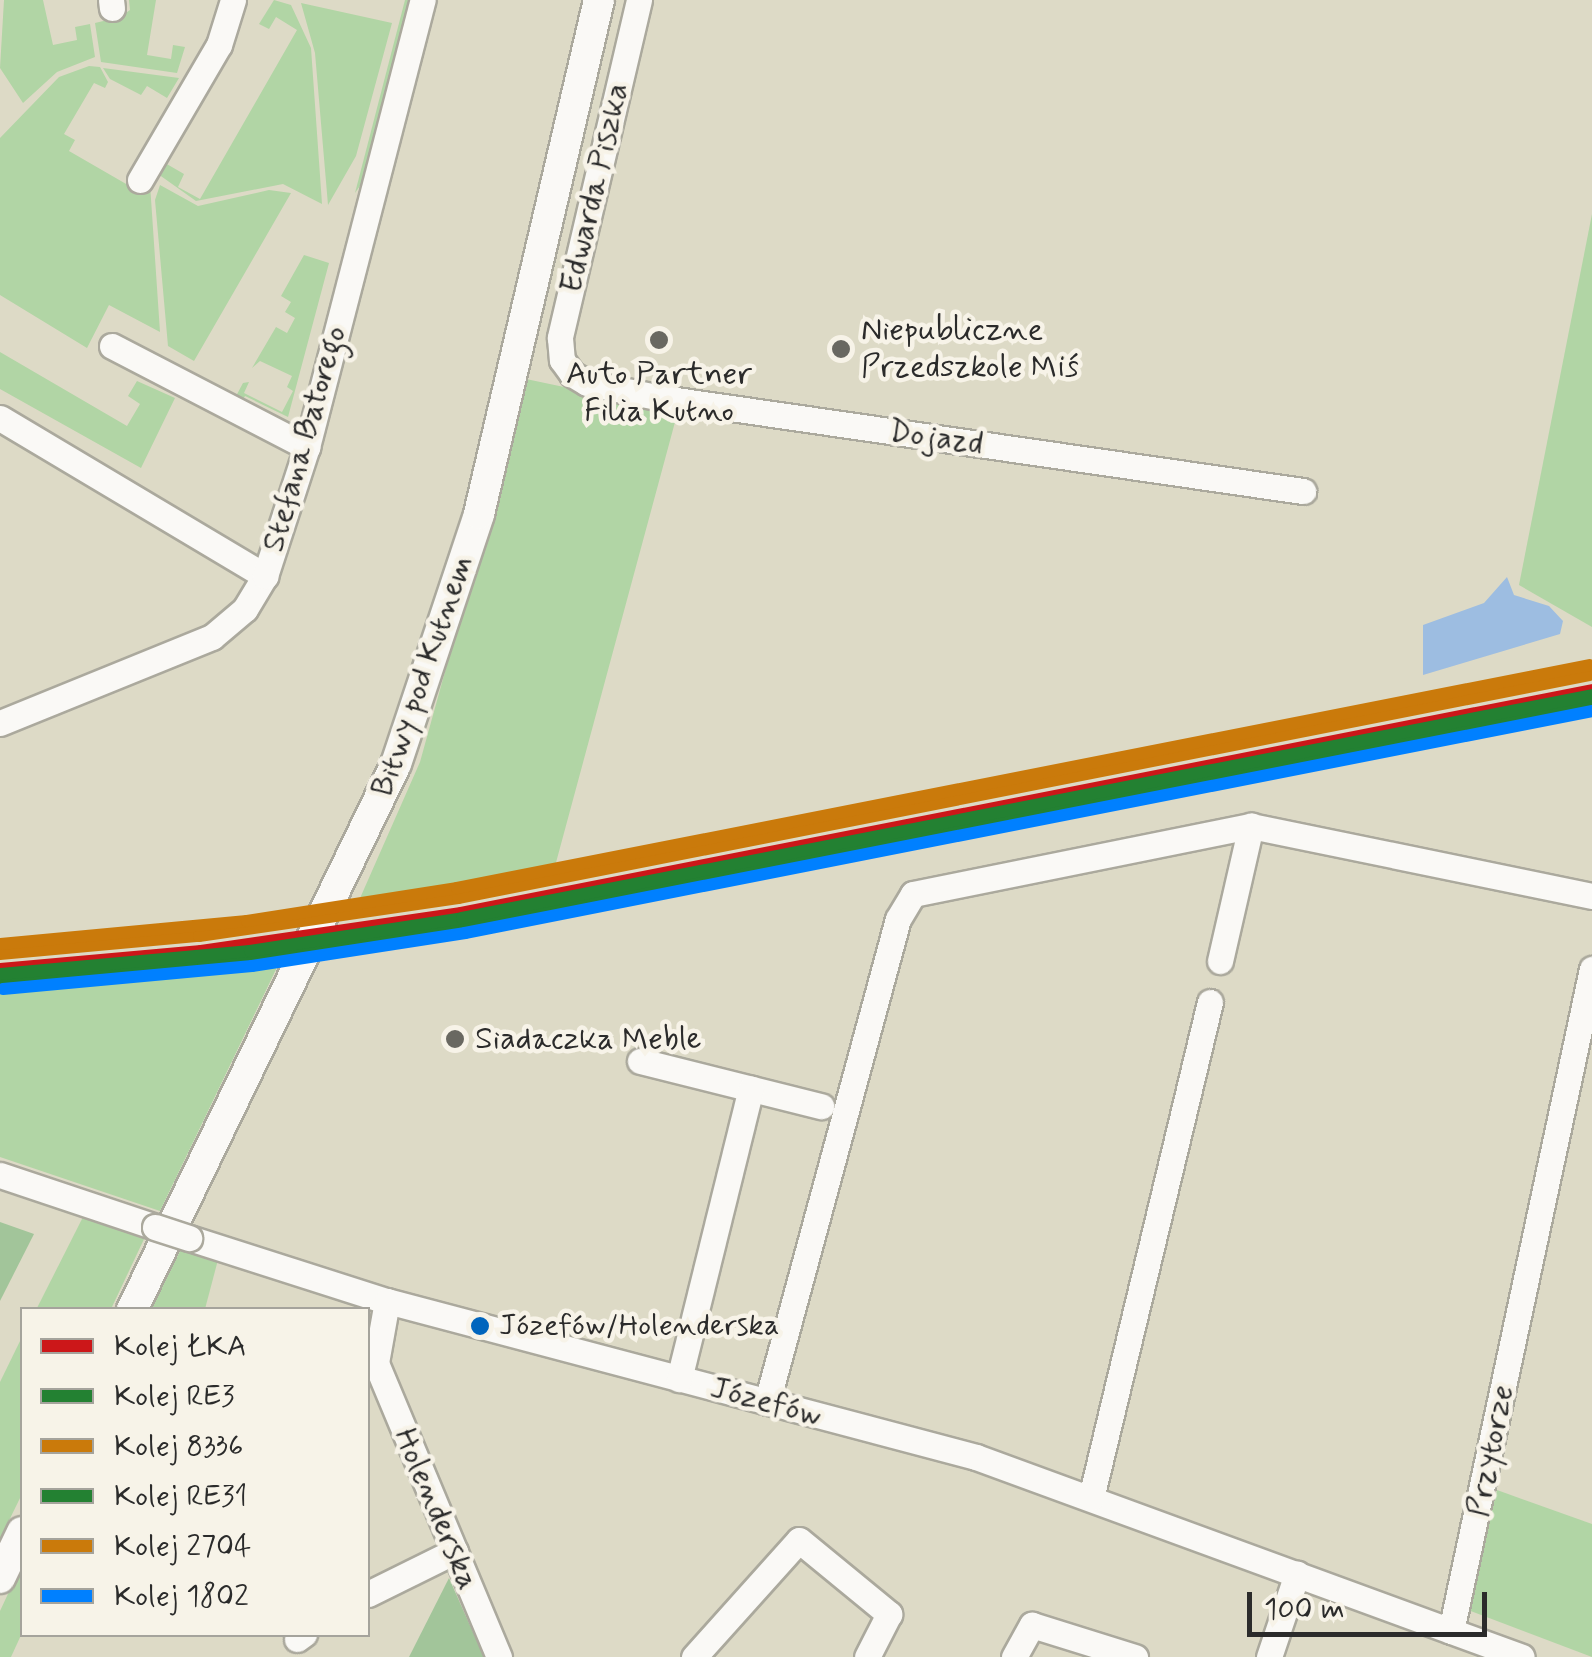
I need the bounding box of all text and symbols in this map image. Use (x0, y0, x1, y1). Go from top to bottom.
street label: Edwarda Piszka (552, 79, 638, 297)
place label: Niepubliczne Przedszkole Miś (861, 312, 1081, 387)
street label: Stefana Batorego (255, 322, 355, 556)
marker: Auto Partner Filia Kutno (648, 329, 670, 351)
marker: Niepubliczne Przedszkole Miś (830, 338, 852, 360)
place label: Auto Partner Filia Kutno (571, 356, 747, 431)
street label: Dojazd (886, 412, 986, 464)
street label: Bitwy pod Kutnem (364, 550, 482, 802)
place label: Siadaczka Meble (475, 1020, 707, 1058)
marker: Siadaczka Meble (444, 1028, 466, 1050)
legend (20, 1307, 370, 1637)
place label: Józefów/Holenderska (499, 1308, 779, 1344)
marker: Józefów/Holenderska (470, 1316, 490, 1336)
text: Kolej ŁKA (114, 1327, 247, 1366)
street label: Józefów (706, 1369, 826, 1435)
text: Kolej RE3 (114, 1377, 235, 1416)
street label: Przytorze (1459, 1382, 1523, 1520)
street label: Holenderska (385, 1423, 487, 1595)
text: Kolej 8336 (114, 1427, 243, 1466)
text: Kolej RE31 (114, 1477, 247, 1516)
text: Kolej 2704 (114, 1527, 252, 1566)
scale bar (1252, 1572, 1492, 1634)
text: Kolej 1802 (114, 1577, 249, 1616)
text: 100 m (1264, 1590, 1345, 1629)

